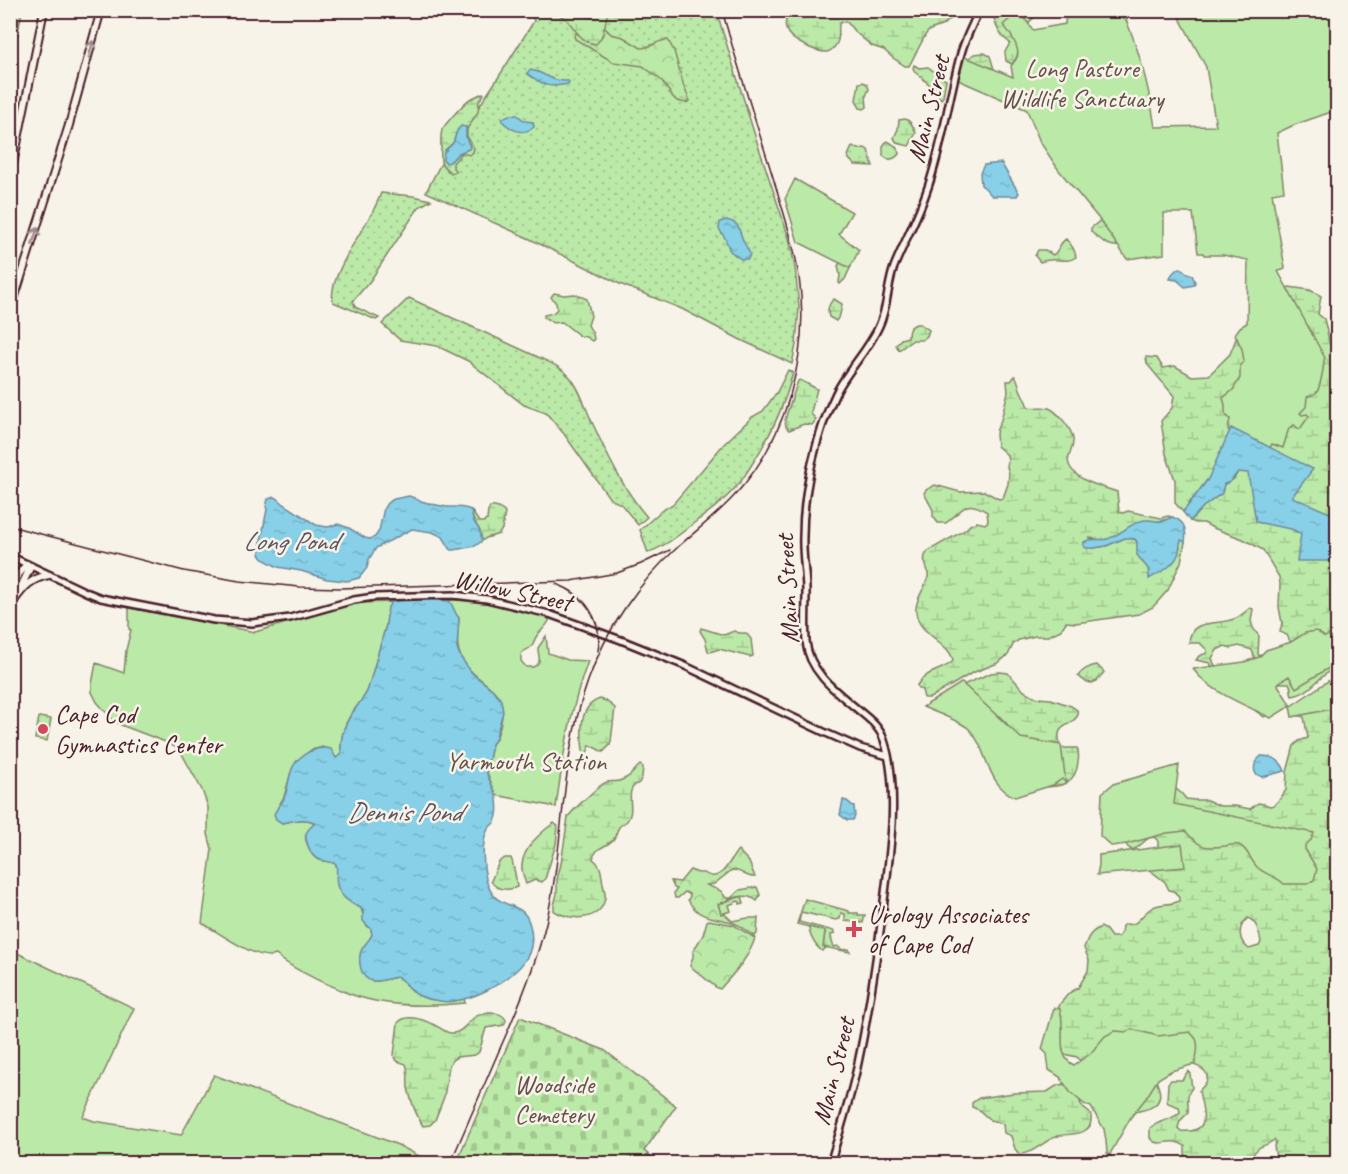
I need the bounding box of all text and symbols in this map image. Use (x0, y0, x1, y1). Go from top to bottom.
one-way arrow (86, 40, 97, 59)
street label: Main Street (899, 50, 958, 166)
park label: Long Pasture Wildlife Sanctuary (1001, 52, 1166, 115)
one-way arrow (30, 227, 41, 246)
water label: Long Pond (243, 524, 345, 558)
street label: Main Street (768, 531, 807, 644)
street label: Willow Street (451, 562, 578, 620)
place label: Cape Cod Gymnastics Center (55, 698, 224, 761)
marker: Cape Cod Gymnastics Center (36, 722, 50, 736)
park label: Yarmouth Station (446, 745, 608, 778)
water label: Dennis Pond (347, 795, 469, 829)
place label: Urology Associates of Cape Cod (868, 898, 1030, 961)
marker: Urology Associates of Cape Cod (845, 920, 863, 938)
street label: Main Street (804, 1012, 863, 1128)
park label: Woodside Cemetery (514, 1068, 596, 1131)

